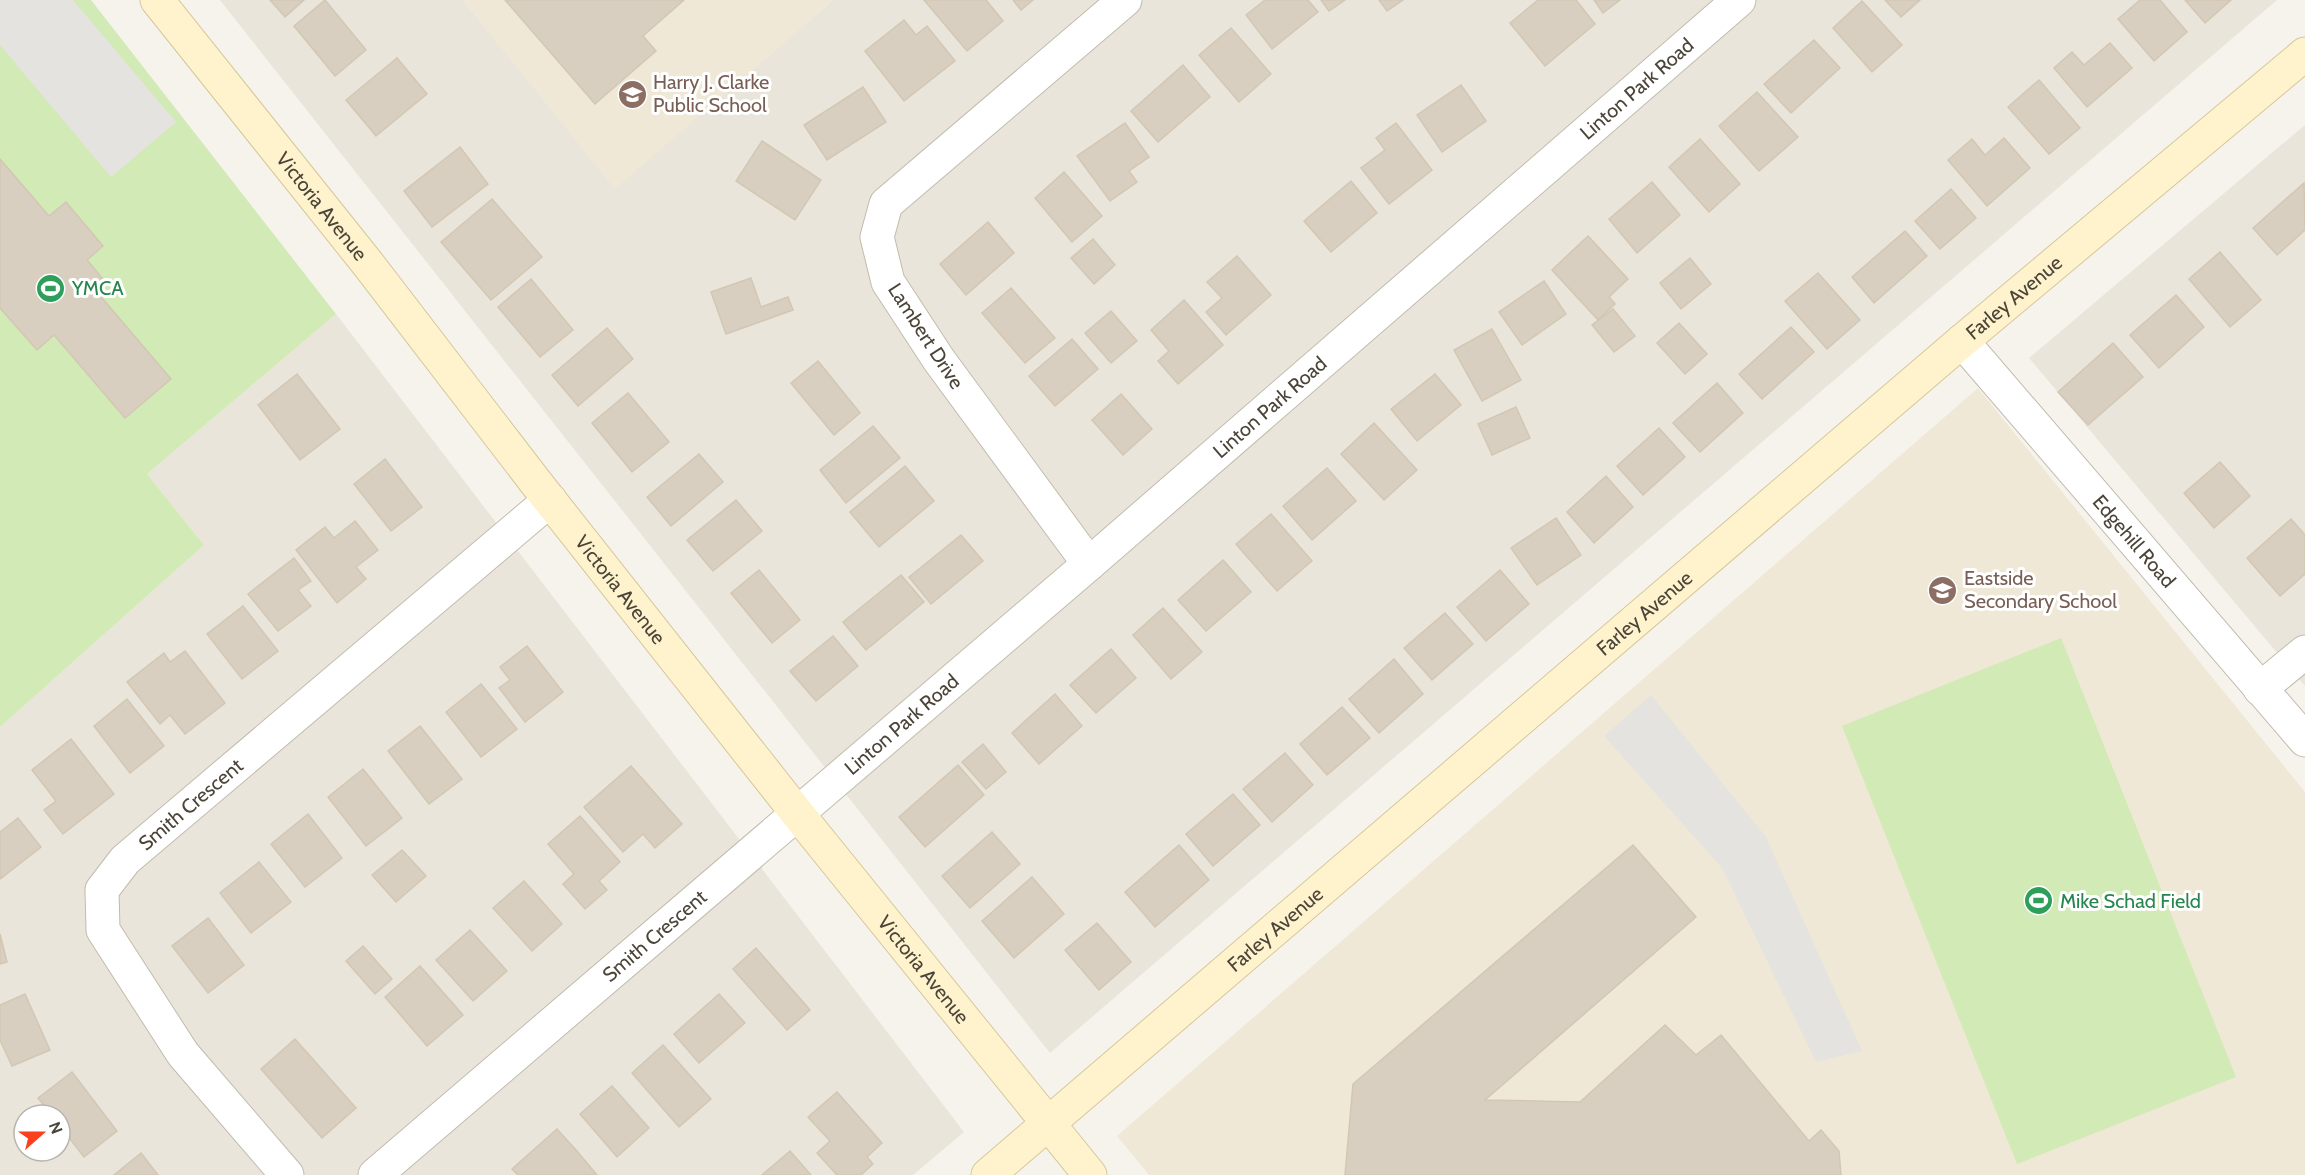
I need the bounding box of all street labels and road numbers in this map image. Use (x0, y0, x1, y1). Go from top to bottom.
street label: Linton Park Road (1575, 33, 1699, 144)
street label: Victoria Avenue (271, 147, 372, 265)
street label: Farley Avenue (1961, 250, 2067, 345)
street label: Lambert Drive (883, 279, 969, 393)
street label: Linton Park Road (1208, 351, 1331, 463)
street label: Edgehill Road (2088, 490, 2181, 592)
street label: Victoria Avenue (570, 530, 671, 649)
street label: Farley Avenue (1592, 566, 1697, 661)
street label: Linton Park Road (840, 669, 964, 780)
street label: Smith Crescent (134, 753, 248, 855)
street label: Farley Avenue (1222, 882, 1328, 977)
street label: Smith Crescent (598, 884, 712, 987)
street label: Victoria Avenue (873, 911, 975, 1028)

